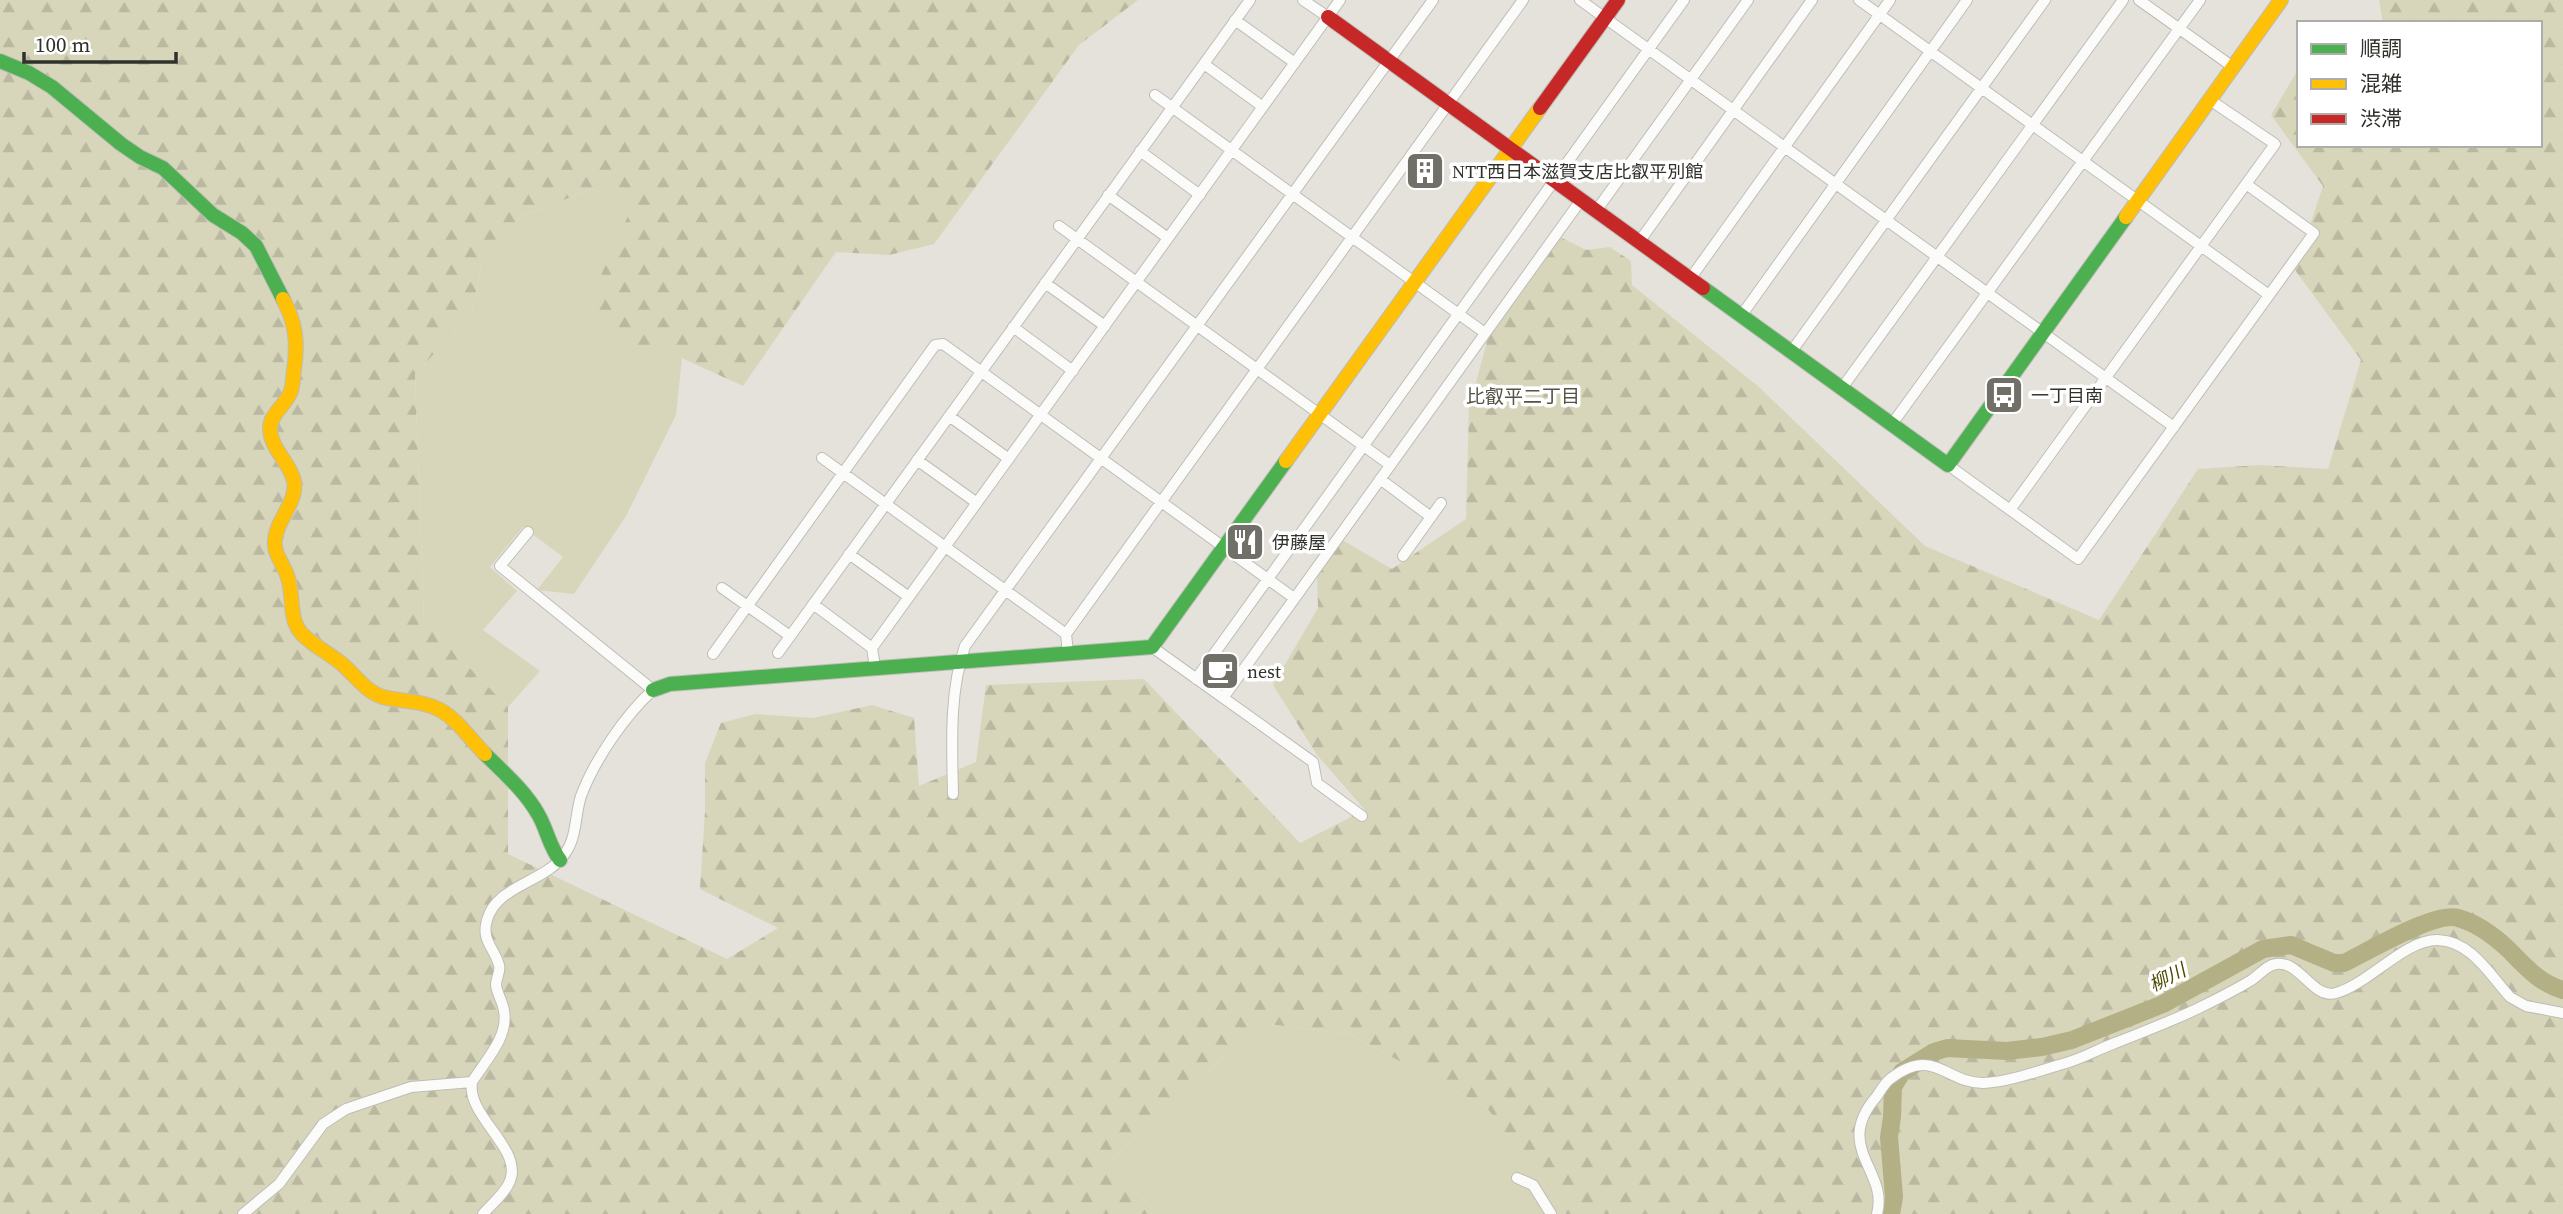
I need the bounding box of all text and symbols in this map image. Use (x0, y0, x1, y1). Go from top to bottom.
scale bar (24, 21, 177, 65)
legend (2297, 21, 2542, 147)
text: 100 m (35, 30, 90, 59)
text: 順調 (2360, 34, 2402, 63)
text: 混雑 (2360, 69, 2402, 98)
text: 渋滞 (2360, 104, 2402, 133)
building icon: NTT西日本滋賀支店比叡平別館 (1404, 150, 1446, 192)
place label: NTT西日本滋賀支店比叡平別館 (1452, 159, 1703, 184)
bus stop icon: 一丁目南 (1983, 374, 2025, 416)
district label: 比叡平二丁目 (1466, 383, 1580, 409)
place label: 一丁目南 (2031, 383, 2103, 408)
restaurant icon: 伊藤屋 (1224, 521, 1266, 563)
place label: 伊藤屋 (1272, 530, 1326, 555)
cafe icon: nest (1199, 650, 1241, 692)
place label: nest (1247, 659, 1281, 684)
water label: 柳川 (2144, 956, 2192, 997)

